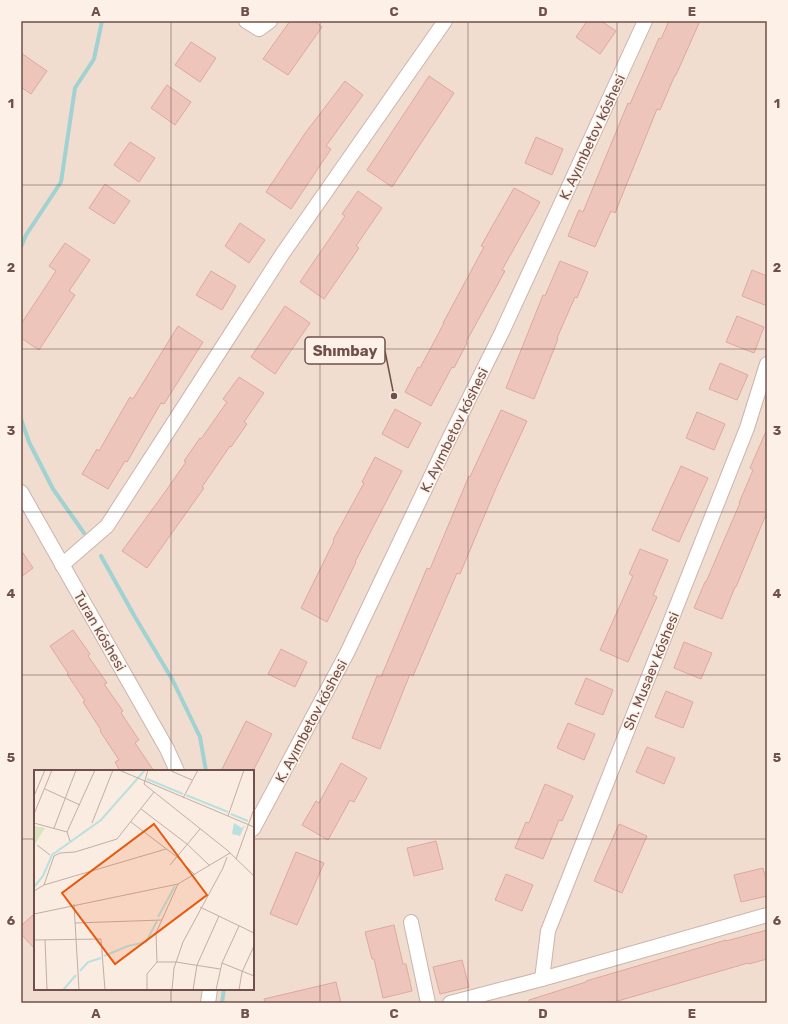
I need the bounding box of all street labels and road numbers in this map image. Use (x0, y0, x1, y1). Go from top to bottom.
street label: K. Ayımbetov kóshesi (556, 72, 629, 203)
street label: K. Ayımbetov kóshesi (417, 365, 492, 495)
street label: Turan kóshesi (70, 588, 129, 674)
street label: Sh. Musaev kóshesi (620, 610, 683, 733)
street label: K. Ayımbetov kóshesi (272, 657, 351, 786)

